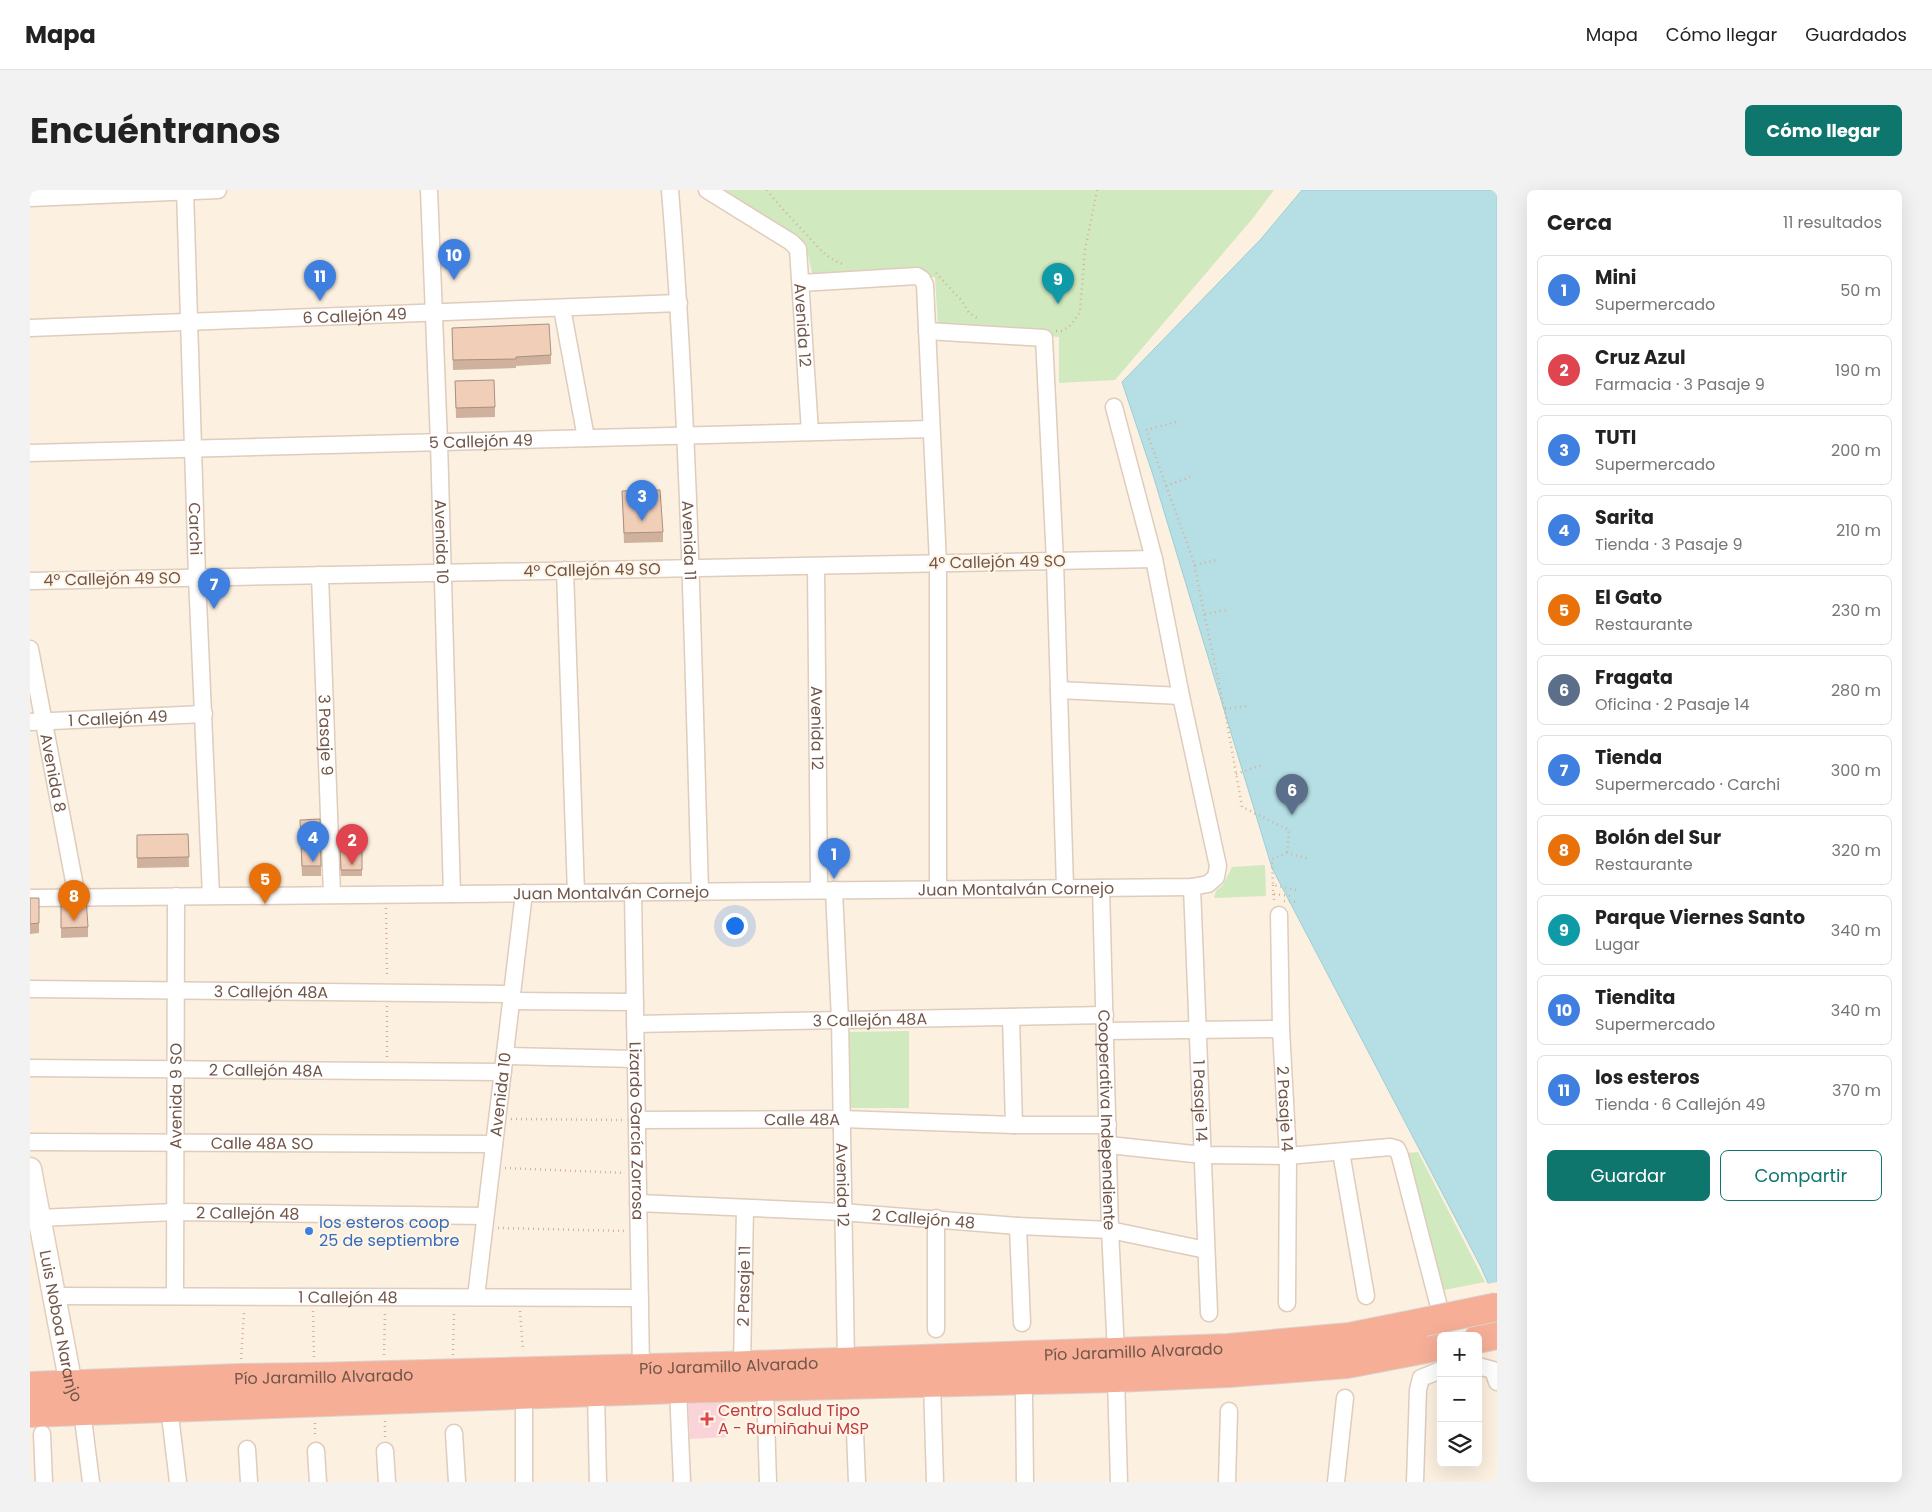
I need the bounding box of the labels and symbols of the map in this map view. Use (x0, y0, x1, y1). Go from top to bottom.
pin: 10 (438, 239, 470, 280)
pin: 11 (304, 260, 336, 301)
pin: 9 (1042, 263, 1074, 304)
street label: Avenida 12 (789, 282, 817, 368)
street label: 6 Callejón 49 (302, 302, 407, 329)
street label: 5 Callejón 49 (428, 428, 533, 454)
pin: 3 (626, 480, 658, 521)
street label: Avenida 10 (429, 499, 455, 585)
street label: Avenida 11 (677, 500, 702, 581)
street label: Carchi (183, 502, 208, 556)
street label: 4º Callejón 49 SO (928, 549, 1066, 575)
street label: 4º Callejón 49 SO (523, 557, 661, 583)
street label: 4º Callejón 49 SO (43, 566, 181, 592)
pin: 7 (198, 568, 230, 609)
street label: Avenida 12 (806, 686, 829, 770)
street label: 3 Pasaje 9 (313, 694, 339, 776)
street label: 1 Callejón 49 (68, 704, 168, 732)
street label: Avenida 8 (35, 731, 72, 814)
pin: 6 (1276, 774, 1308, 815)
pin: 4 (297, 821, 329, 862)
pin: 2 (336, 824, 368, 865)
pin: 1 (818, 838, 850, 879)
pin: 5 (249, 863, 281, 904)
street label: Juan Montalván Cornejo (918, 876, 1114, 901)
pin: 8 (58, 880, 90, 921)
street label: Juan Montalván Cornejo (513, 880, 709, 905)
your location (722, 913, 748, 939)
street label: 3 Callejón 48A (214, 979, 329, 1004)
street label: 3 Callejón 48A (813, 1007, 928, 1032)
street label: Cooperativa Independiente (1093, 1009, 1122, 1231)
street label: Lizardo García Zorrosa (624, 1041, 650, 1220)
street label: Avenida 9 SO (164, 1043, 187, 1149)
street label: Avenida 10 (484, 1051, 517, 1138)
street label: 2 Callejón 48A (209, 1058, 323, 1082)
street label: 1 Pasaje 14 (1187, 1059, 1214, 1142)
street label: 2 Pasaje 14 (1272, 1065, 1299, 1152)
street label: Calle 48A (764, 1108, 840, 1131)
street label: Calle 48A SO (211, 1131, 313, 1155)
street label: Avenida 12 (831, 1143, 855, 1227)
street label: 2 Callejón 48 (196, 1201, 300, 1225)
street label: 2 Callejón 48 (871, 1203, 976, 1234)
place label: los esteros coop 25 de septiembre (319, 1211, 460, 1252)
marker: los esteros coop 25 de septiembre (303, 1225, 315, 1237)
street label: 2 Pasaje 11 (731, 1245, 756, 1327)
street label: Luis Noboa Naranjo (34, 1248, 89, 1406)
street label: 1 Callejón 48 (298, 1285, 398, 1309)
street label: Pío Jaramillo Alvarado (1044, 1337, 1223, 1366)
street label: Pío Jaramillo Alvarado (639, 1351, 819, 1380)
street label: Pío Jaramillo Alvarado (234, 1363, 414, 1390)
place label: Centro Salud Tipo A - Rumiñahui MSP (718, 1399, 869, 1440)
marker: Centro Salud Tipo A - Rumiñahui MSP (700, 1412, 714, 1426)

